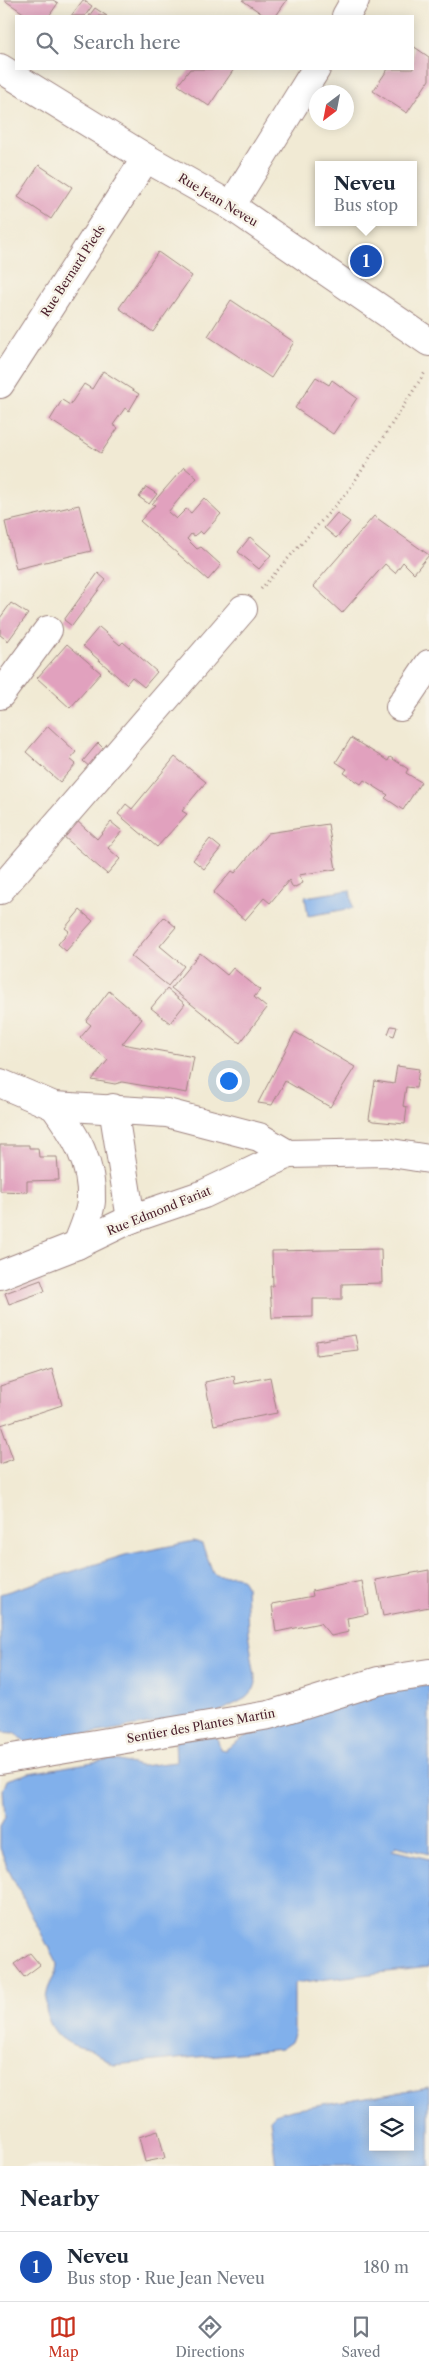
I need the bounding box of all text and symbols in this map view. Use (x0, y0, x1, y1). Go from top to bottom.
search box (15, 15, 414, 70)
icon: search (33, 29, 61, 57)
text: Search here (73, 31, 181, 54)
north arrow (309, 85, 354, 130)
popup (315, 161, 417, 226)
street label: Rue Jean Neveu (176, 170, 261, 230)
text: Neveu (334, 172, 396, 195)
text: Bus stop (334, 195, 398, 215)
street label: Rue Bernard Pieds (37, 222, 108, 319)
pin: 1 (350, 242, 382, 280)
your location (216, 1068, 242, 1094)
street label: Rue Edmond Fariat (104, 1182, 214, 1238)
street label: Sentier des Plantes Martin (126, 1705, 277, 1746)
map controls (369, 2106, 414, 2151)
button: layers (369, 2106, 414, 2151)
text: Nearby (20, 2186, 99, 2211)
text: Neveu (67, 2245, 129, 2268)
text: 1 (32, 2257, 40, 2277)
text: 180 m (363, 2257, 409, 2277)
text: Bus stop · Rue Jean Neveu (67, 2268, 265, 2288)
tab: Map (48, 2313, 79, 2361)
tab: Directions (175, 2313, 245, 2361)
tab: Saved (342, 2313, 380, 2361)

